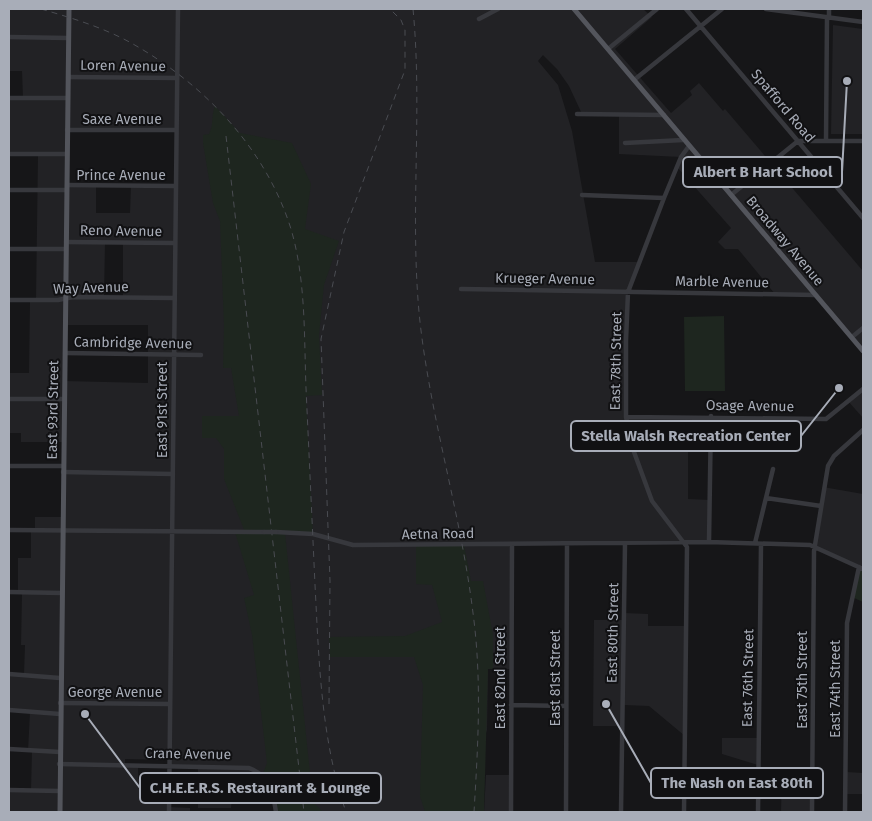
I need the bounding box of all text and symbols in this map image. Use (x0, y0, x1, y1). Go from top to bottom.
street label: Loren Avenue (80, 57, 166, 75)
street label: Spafford Road (747, 66, 819, 146)
street label: Saxe Avenue (82, 111, 162, 128)
callout: Albert B Hart School (683, 157, 842, 187)
text: Albert B Hart School (693, 163, 833, 181)
street label: Prince Avenue (76, 167, 166, 184)
street label: Broadway Avenue (743, 193, 827, 289)
street label: Reno Avenue (80, 222, 162, 240)
street label: Krueger Avenue (495, 270, 595, 288)
street label: Marble Avenue (675, 273, 769, 291)
street label: Way Avenue (53, 278, 129, 298)
street label: East 78th Street (607, 311, 625, 410)
street label: Cambridge Avenue (74, 333, 192, 353)
street label: East 93rd Street (44, 359, 62, 460)
street label: East 91st Street (154, 361, 171, 458)
street label: Osage Avenue (706, 397, 794, 415)
callout: Stella Walsh Recreation Center (571, 421, 801, 451)
text: Stella Walsh Recreation Center (581, 427, 792, 445)
street label: Aetna Road (402, 525, 474, 543)
street label: East 80th Street (604, 582, 622, 683)
street label: East 82nd Street (492, 626, 509, 729)
street label: East 76th Street (739, 628, 757, 727)
street label: East 81st Street (547, 629, 564, 726)
street label: East 75th Street (794, 630, 811, 729)
street label: East 74th Street (827, 639, 844, 738)
street label: George Avenue (68, 684, 162, 701)
street label: Crane Avenue (145, 745, 231, 763)
callout: The Nash on East 80th (651, 768, 823, 798)
callout: C.H.E.E.R.S. Restaurant & Lounge (140, 773, 381, 803)
text: The Nash on East 80th (661, 774, 813, 792)
text: C.H.E.E.R.S. Restaurant & Lounge (150, 779, 370, 797)

